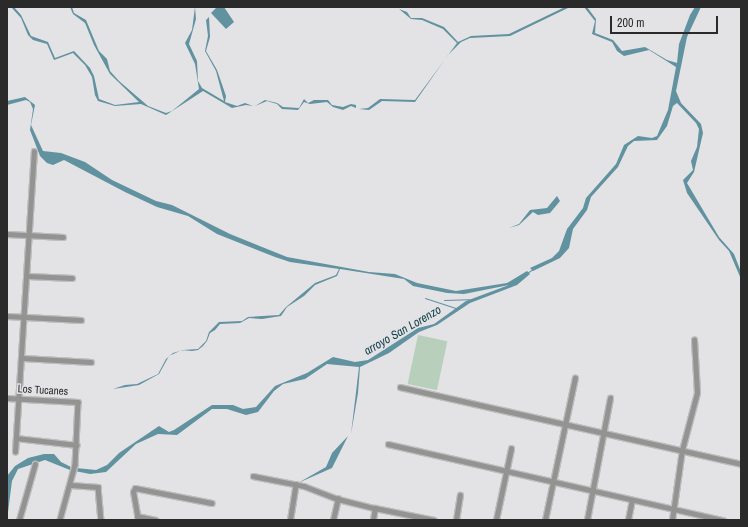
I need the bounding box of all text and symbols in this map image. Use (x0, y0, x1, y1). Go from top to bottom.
scale bar (612, 8, 720, 34)
text: 200 m (617, 15, 644, 31)
water label: arroyo San Lorenzo (362, 303, 444, 359)
street label: Los Tucanes (17, 382, 69, 398)

